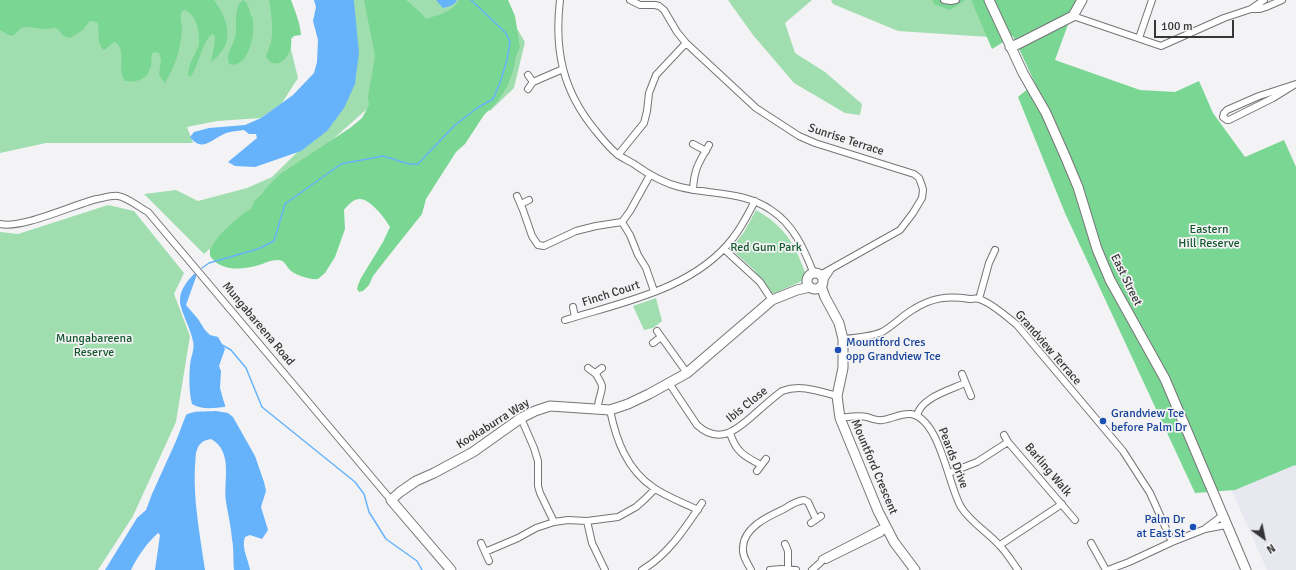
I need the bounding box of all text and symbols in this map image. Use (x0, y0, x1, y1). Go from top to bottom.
scale bar (1156, 12, 1236, 38)
text: 100 m (1161, 19, 1193, 34)
street label: Sunrise Terrace (806, 121, 886, 159)
park label: Eastern Hill Reserve (1178, 223, 1240, 251)
park label: Red Gum Park (730, 241, 802, 255)
street label: East Street (1107, 252, 1145, 308)
street label: Finch Court (580, 278, 642, 310)
street label: Mungabareena Road (219, 279, 297, 369)
street label: Grandview Terrace (1012, 308, 1084, 388)
park label: Mungabareena Reserve (56, 332, 132, 360)
place label: Mountford Cres opp Grandview Tce (846, 336, 941, 364)
marker: Mountford Cres opp Grandview Tce (833, 345, 843, 355)
street label: Ibis Close (723, 384, 771, 426)
street label: Kookaburra Way (454, 396, 532, 452)
place label: Grandview Tce before Palm Dr (1111, 407, 1187, 435)
marker: Grandview Tce before Palm Dr (1098, 416, 1108, 426)
street label: Mountford Crescent (847, 417, 901, 517)
street label: Peards Drive (935, 426, 971, 490)
street label: Barling Walk (1021, 440, 1075, 500)
place label: Palm Dr at East St (1136, 513, 1185, 541)
north arrow (1244, 518, 1284, 558)
marker: Palm Dr at East St (1188, 522, 1198, 532)
text: N (1264, 541, 1278, 556)

